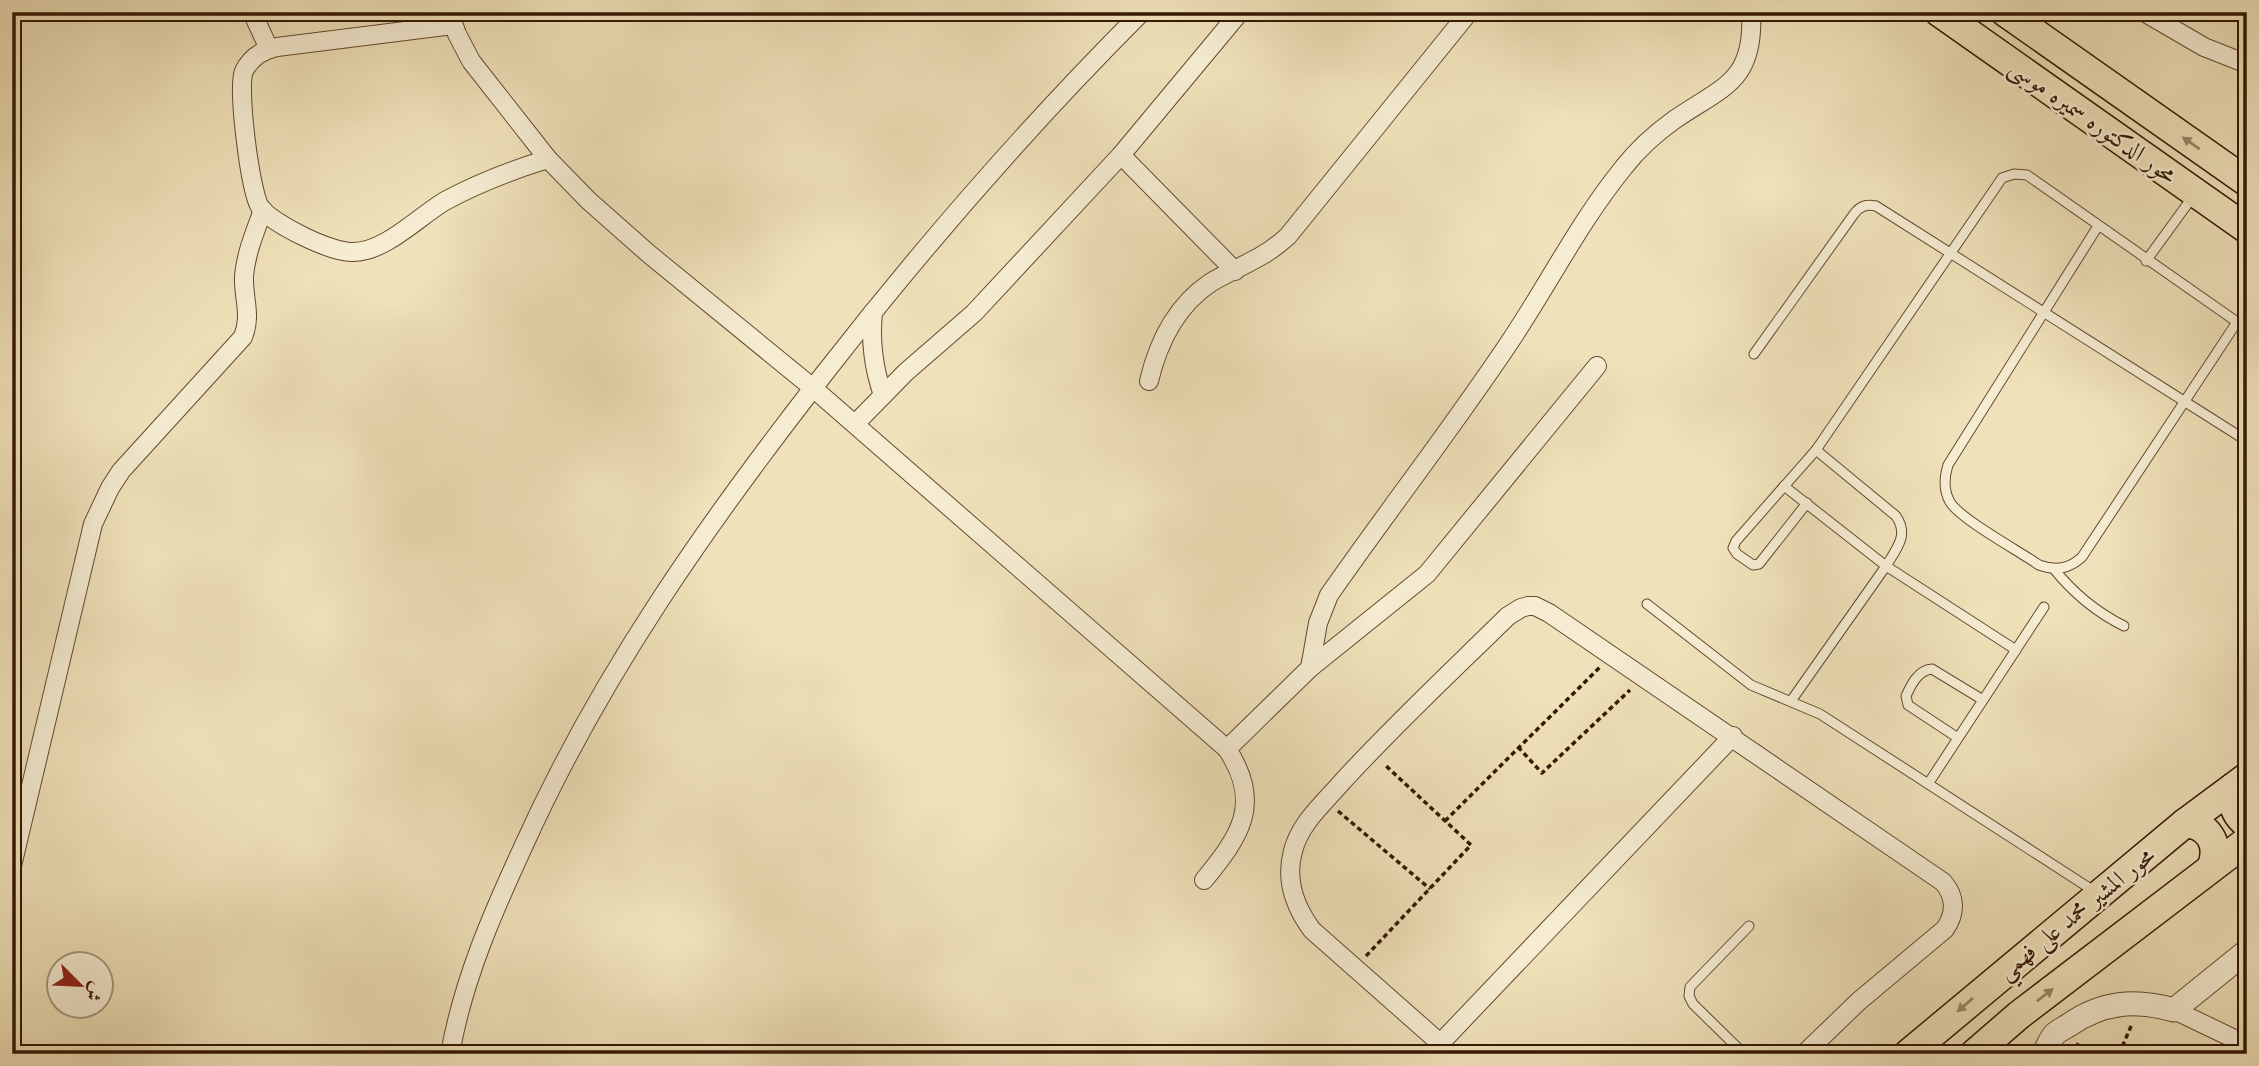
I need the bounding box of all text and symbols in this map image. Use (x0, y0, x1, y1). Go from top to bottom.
street label: محور الدكتوره سميره موسى (2002, 51, 2184, 192)
one-way arrow (2182, 136, 2200, 150)
street label: محور المشير محمد على فهمي (1990, 839, 2166, 992)
north arrow (46, 950, 116, 1020)
text: ش (79, 978, 110, 1005)
one-way arrow (2036, 987, 2054, 1002)
one-way arrow (1956, 997, 1974, 1013)

